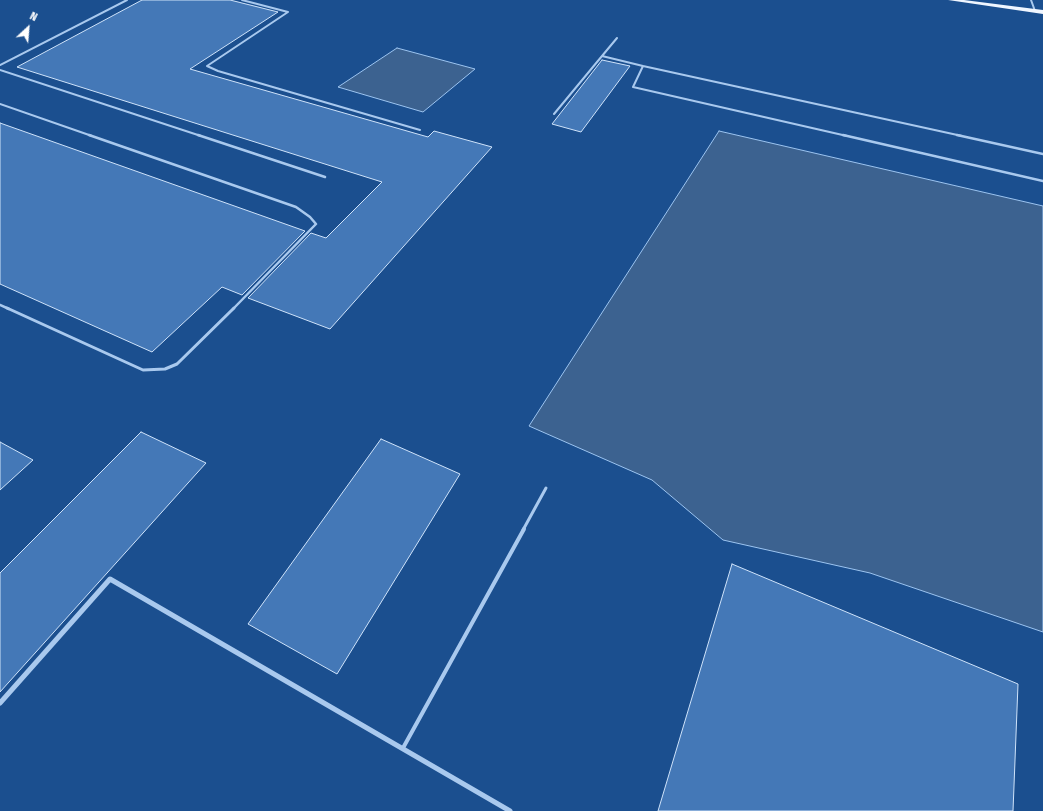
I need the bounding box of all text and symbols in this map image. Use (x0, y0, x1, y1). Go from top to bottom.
north arrow (8, 8, 48, 48)
text: N (28, 9, 39, 24)

